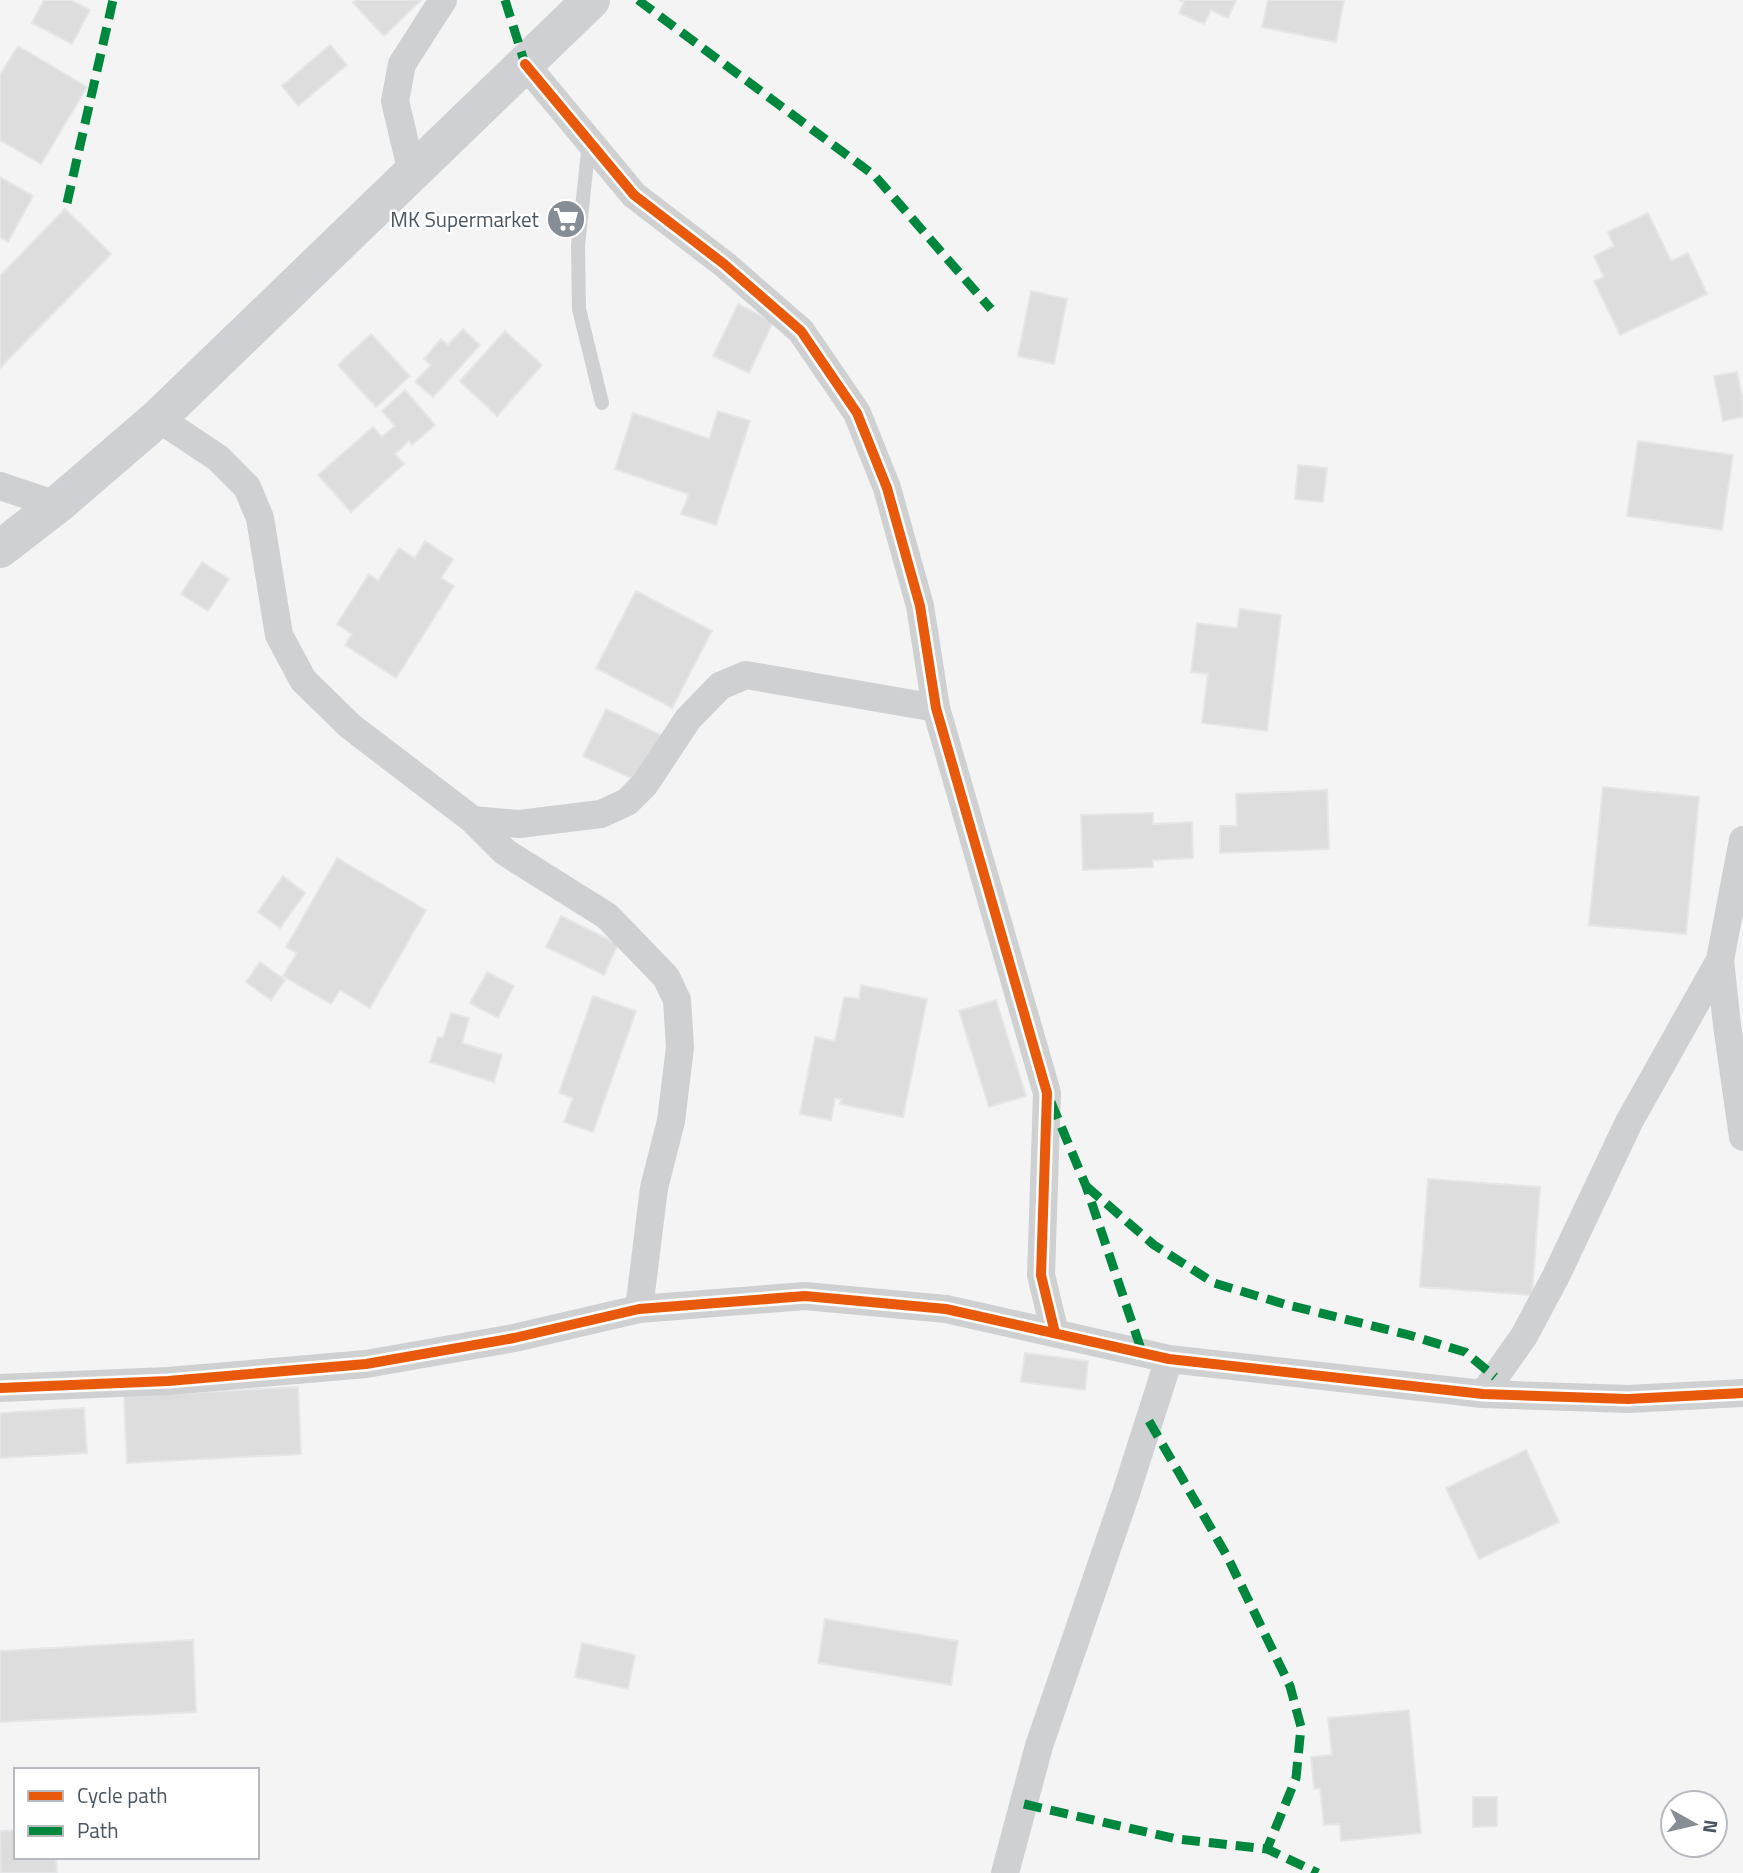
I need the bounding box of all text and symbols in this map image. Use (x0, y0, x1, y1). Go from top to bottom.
supermarket icon: MK Supermarket (545, 198, 587, 240)
place label: MK Supermarket (390, 203, 540, 235)
legend (14, 1768, 259, 1859)
text: Cycle path (77, 1779, 168, 1811)
north arrow (1659, 1789, 1729, 1859)
text: Path (77, 1814, 119, 1846)
text: N (1696, 1818, 1727, 1835)

